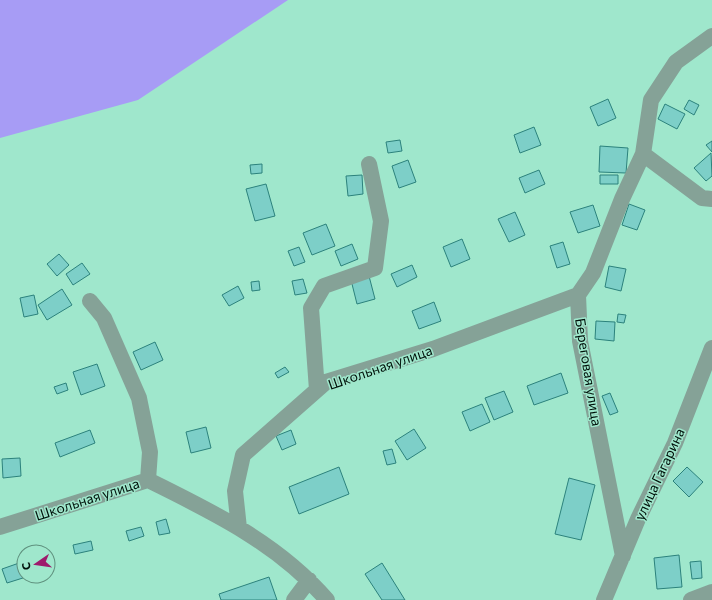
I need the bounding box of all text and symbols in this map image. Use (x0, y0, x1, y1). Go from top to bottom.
street label: Береговая улица (572, 317, 606, 427)
street label: Школьная улица (326, 341, 434, 393)
street label: улица Гагарина (630, 425, 688, 523)
street label: Школьная улица (33, 474, 141, 524)
north arrow (16, 544, 56, 584)
text: С (18, 561, 33, 571)

